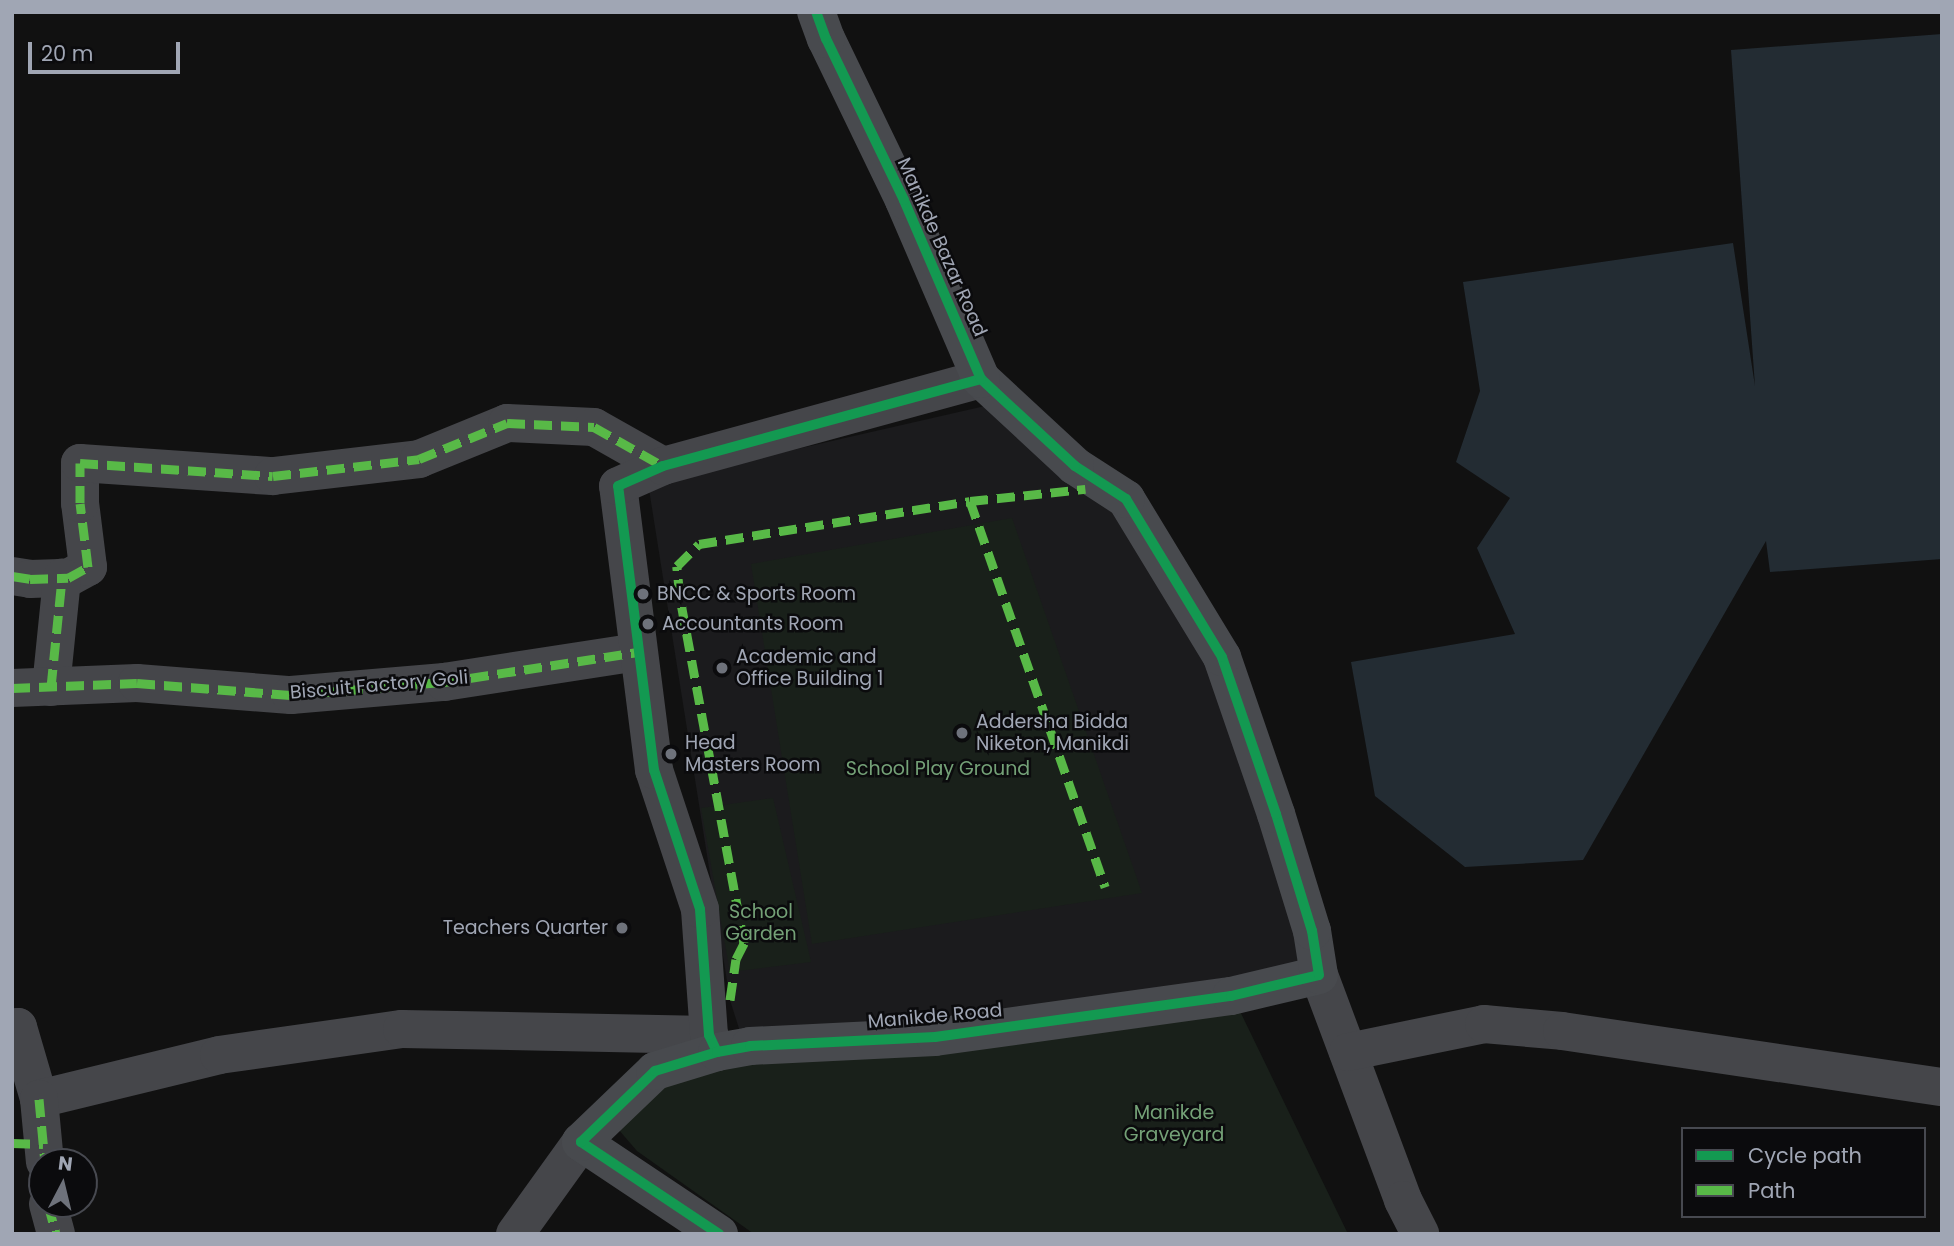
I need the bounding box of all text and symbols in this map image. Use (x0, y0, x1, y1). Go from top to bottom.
scale bar (32, 28, 184, 72)
text: 20 m (41, 39, 94, 68)
street label: Manikde Bazar Road (892, 154, 992, 340)
place label: BNCC & Sports Room (657, 583, 856, 605)
marker: BNCC & Sports Room (635, 586, 651, 602)
place label: Accountants Room (662, 613, 844, 635)
marker: Accountants Room (640, 616, 656, 632)
place label: Academic and Office Building 1 (736, 646, 883, 690)
marker: Academic and Office Building 1 (714, 660, 730, 676)
street label: Biscuit Factory Goli (289, 666, 469, 704)
place label: Addersha Bidda Niketon, Manikdi (976, 711, 1129, 755)
marker: Addersha Bidda Niketon, Manikdi (954, 725, 970, 741)
place label: Head Masters Room (685, 732, 820, 776)
marker: Head Masters Room (663, 746, 679, 762)
park label: School Play Ground (846, 758, 1030, 780)
park label: School Garden (725, 901, 797, 945)
place label: Teachers Quarter (443, 917, 608, 939)
marker: Teachers Quarter (614, 920, 630, 936)
street label: Manikde Road (867, 999, 1003, 1033)
park label: Manikde Graveyard (1124, 1102, 1224, 1146)
legend (1681, 1127, 1926, 1218)
text: Cycle path (1748, 1141, 1862, 1170)
north arrow (28, 1148, 98, 1218)
text: N (57, 1149, 74, 1178)
text: Path (1748, 1176, 1795, 1205)

